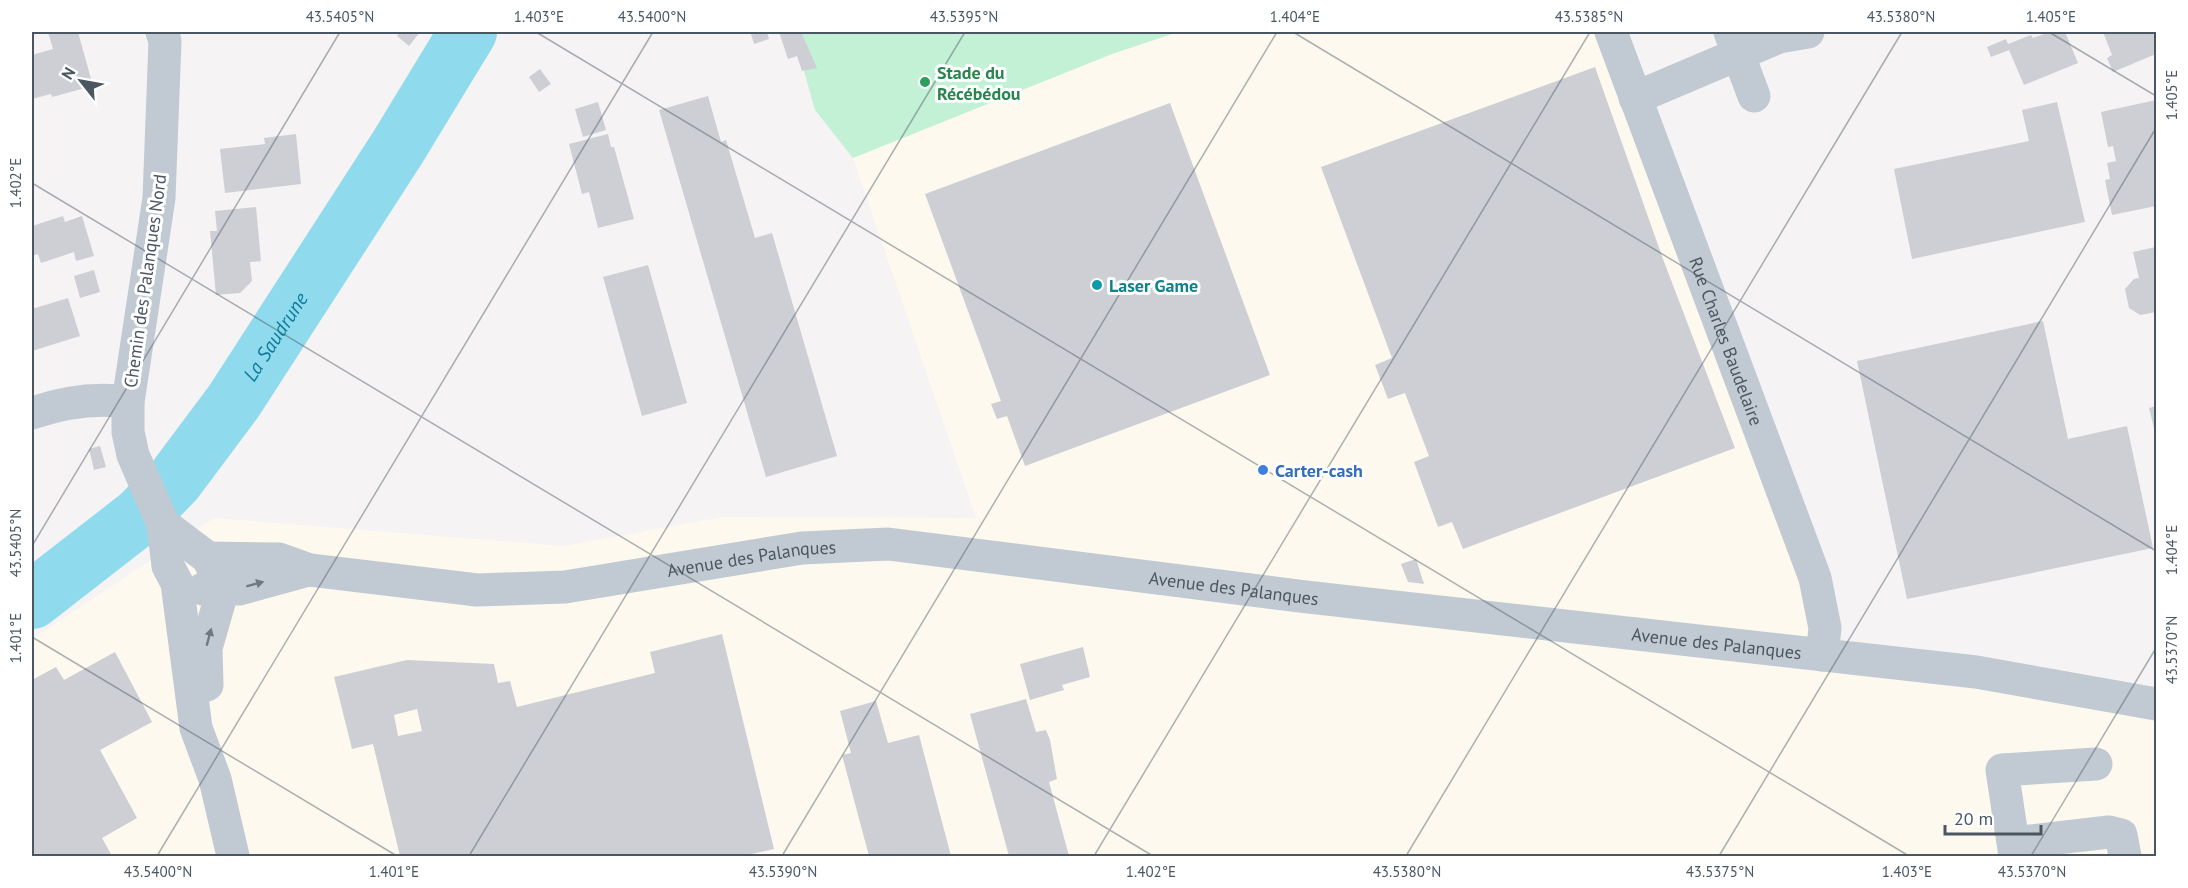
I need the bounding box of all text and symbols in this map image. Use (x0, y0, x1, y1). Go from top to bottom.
text: 43.5405°N (306, 7, 374, 26)
text: 1.403°E (514, 7, 564, 26)
text: 43.5400°N (618, 7, 686, 26)
text: 43.5395°N (930, 7, 998, 26)
text: 1.404°E (1270, 7, 1320, 26)
text: 43.5385°N (1555, 7, 1623, 26)
text: 43.5380°N (1867, 7, 1935, 26)
text: 1.405°E (2026, 7, 2076, 26)
north arrow (51, 51, 111, 111)
place label: Stade du Récébédou (937, 61, 1021, 105)
text: N (57, 64, 79, 83)
text: 1.405°E (2162, 70, 2181, 120)
marker: Stade du Récébédou (918, 75, 932, 89)
text: 1.402°E (6, 158, 25, 208)
street label: Chemin des Palanques Nord (119, 173, 171, 389)
street label: Rue Charles Baudelaire (1684, 253, 1769, 429)
place label: Laser Game (1109, 274, 1198, 297)
marker: Laser Game (1090, 278, 1104, 292)
water label: La Saudrune (237, 287, 314, 386)
place label: Carter-cash (1275, 459, 1363, 482)
marker: Carter-cash (1256, 463, 1270, 477)
text: 43.5405°N (6, 509, 25, 577)
text: 1.404°E (2162, 525, 2181, 575)
street label: Avenue des Palanques (665, 535, 837, 582)
street label: Avenue des Palanques (1148, 566, 1320, 610)
one-way arrow (246, 579, 264, 589)
text: 1.401°E (6, 613, 25, 663)
text: 43.5370°N (2162, 616, 2181, 684)
street label: Avenue des Palanques (1630, 622, 1803, 664)
one-way arrow (205, 628, 214, 646)
scale bar (1945, 798, 2041, 836)
text: 20 m (1954, 807, 1993, 830)
text: 43.5400°N (124, 862, 192, 881)
text: 1.401°E (369, 862, 419, 881)
text: 43.5390°N (749, 862, 817, 881)
text: 1.402°E (1126, 862, 1176, 881)
text: 43.5380°N (1373, 862, 1441, 881)
text: 43.5375°N (1686, 862, 1754, 881)
text: 1.403°E (1882, 862, 1932, 881)
text: 43.5370°N (1998, 862, 2066, 881)

